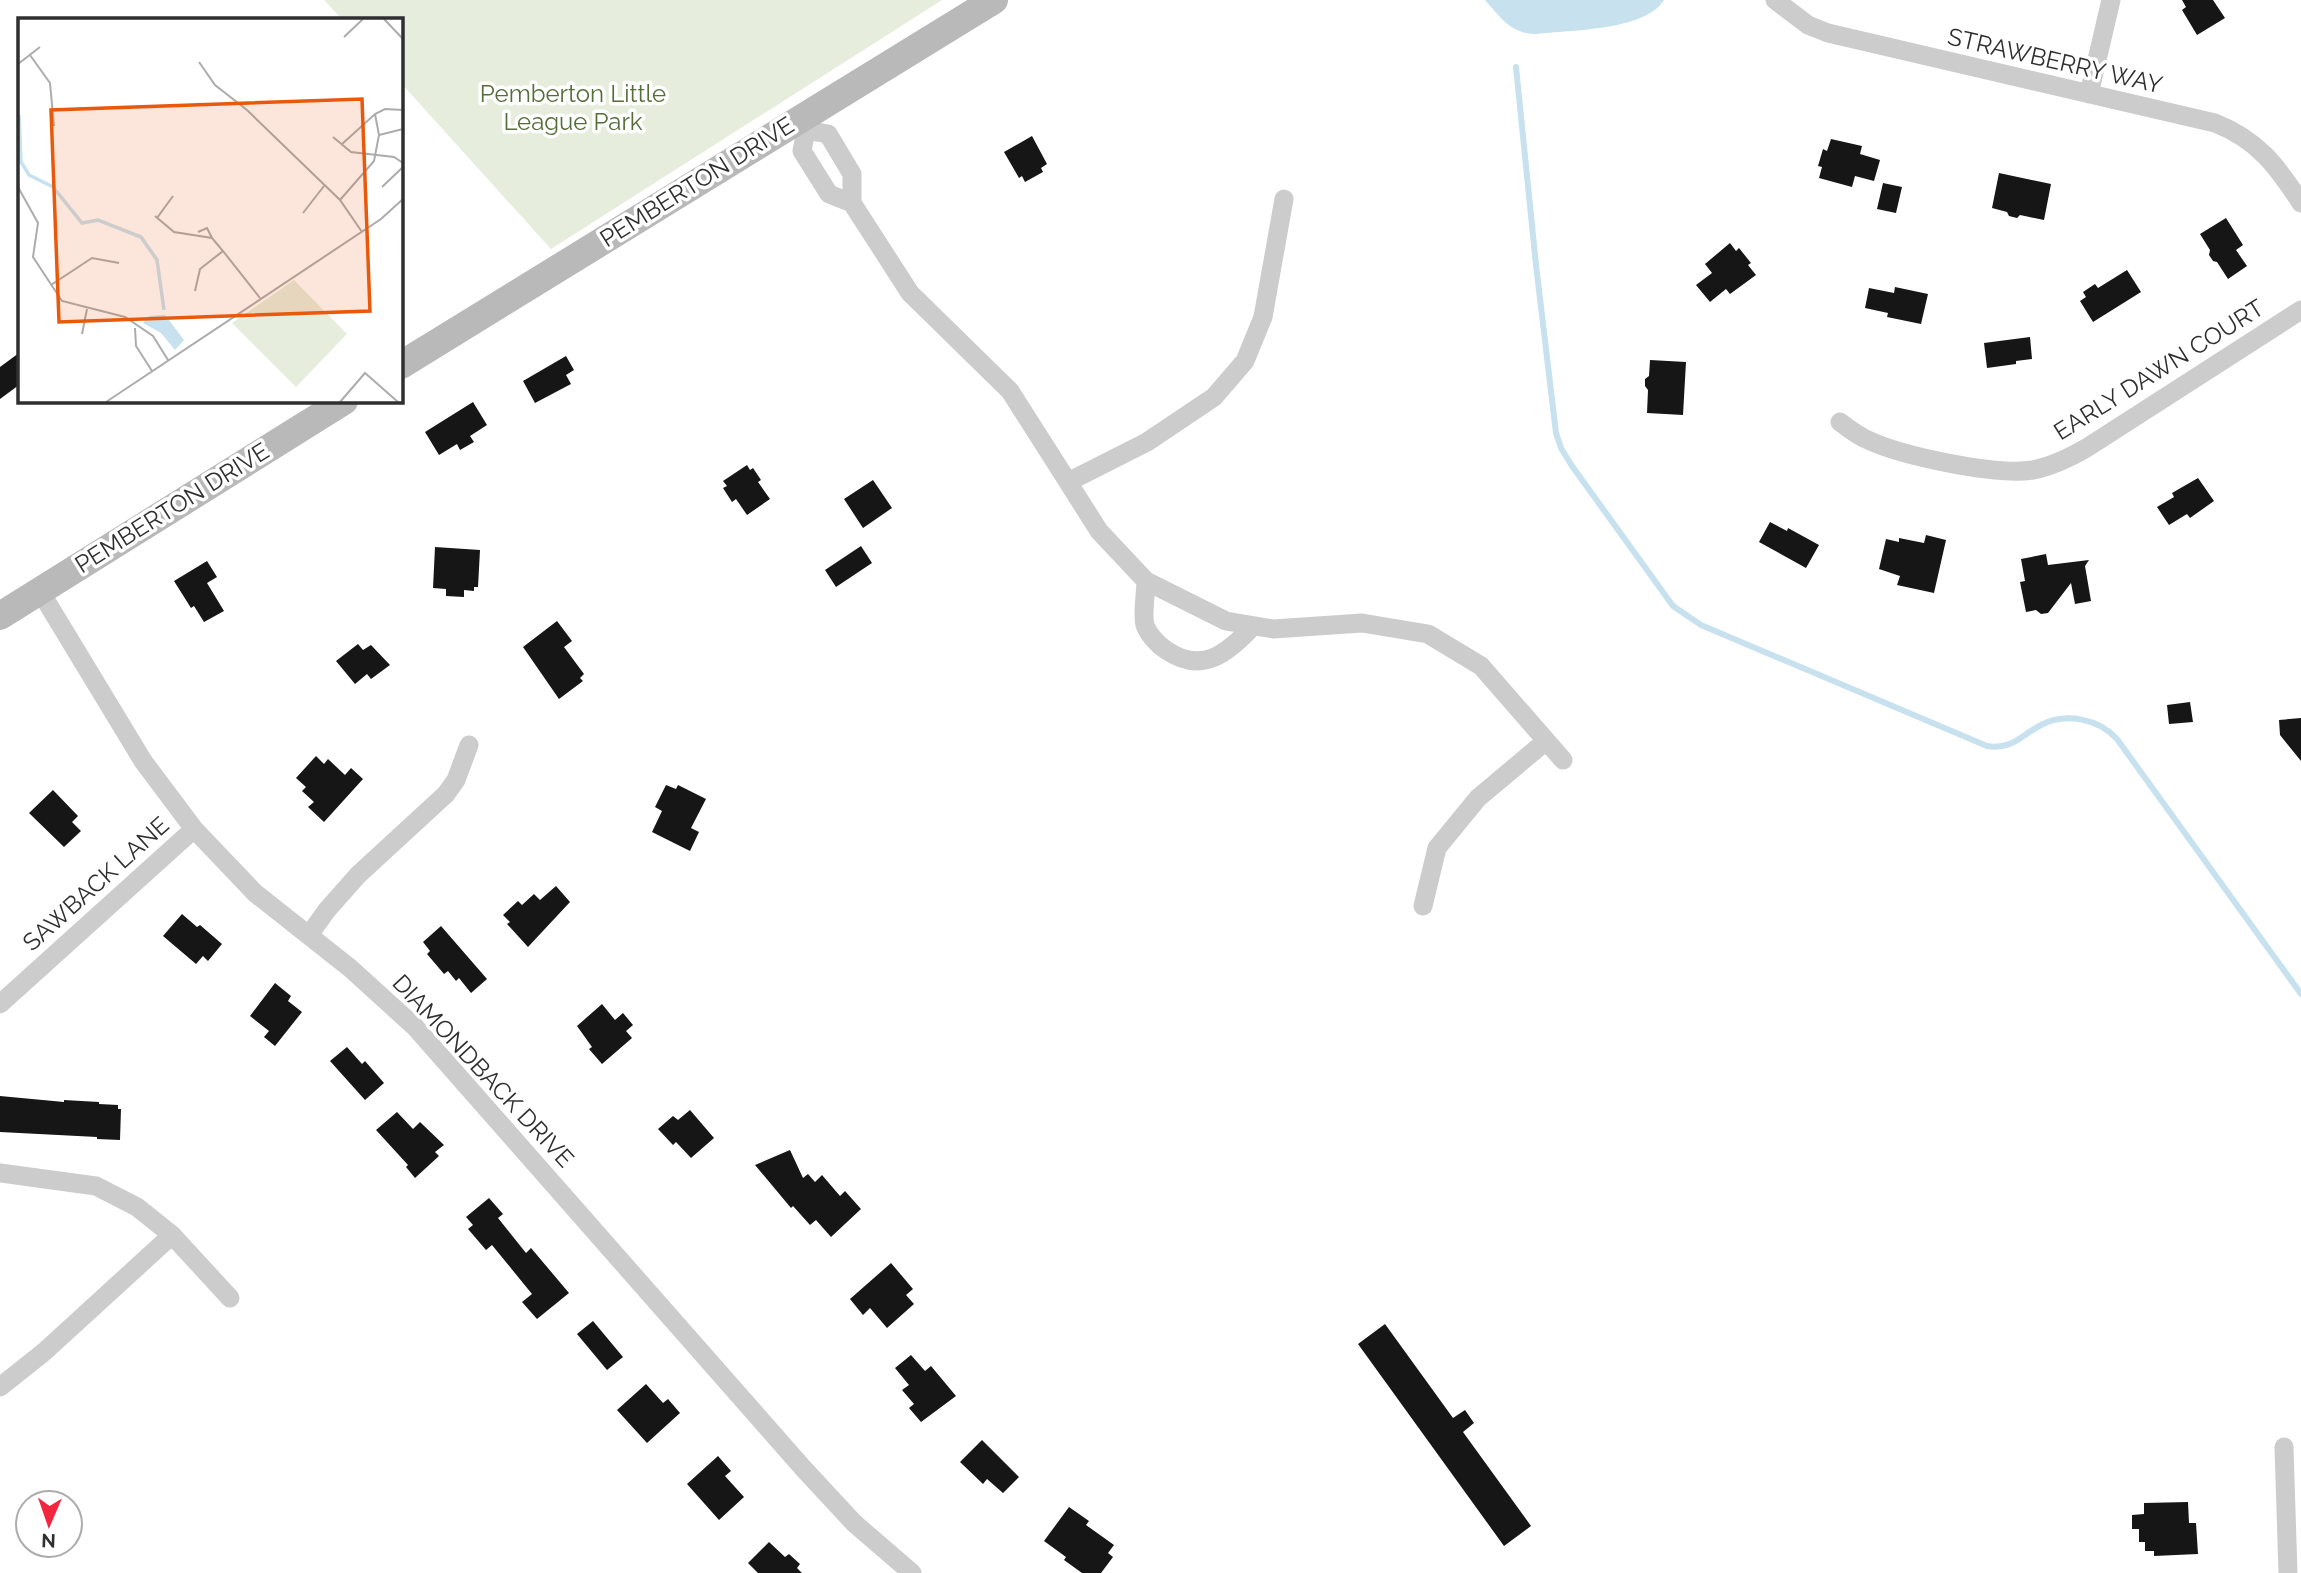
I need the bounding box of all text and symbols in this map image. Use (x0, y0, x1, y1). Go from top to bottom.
inset map (18, 18, 402, 402)
street label: STRAWBERRY WAY (1945, 22, 2166, 99)
park label: Pemberton Little League Park (480, 79, 666, 136)
street label: PEMBERTON DRIVE (594, 110, 799, 253)
street label: EARLY DAWN COURT (2048, 293, 2269, 446)
street label: PEMBERTON DRIVE (69, 436, 274, 579)
street label: SAWBACK LANE (17, 810, 175, 957)
street label: DIAMONDBACK DRIVE (387, 968, 580, 1173)
north arrow (14, 1489, 84, 1559)
text: N (41, 1530, 56, 1552)

